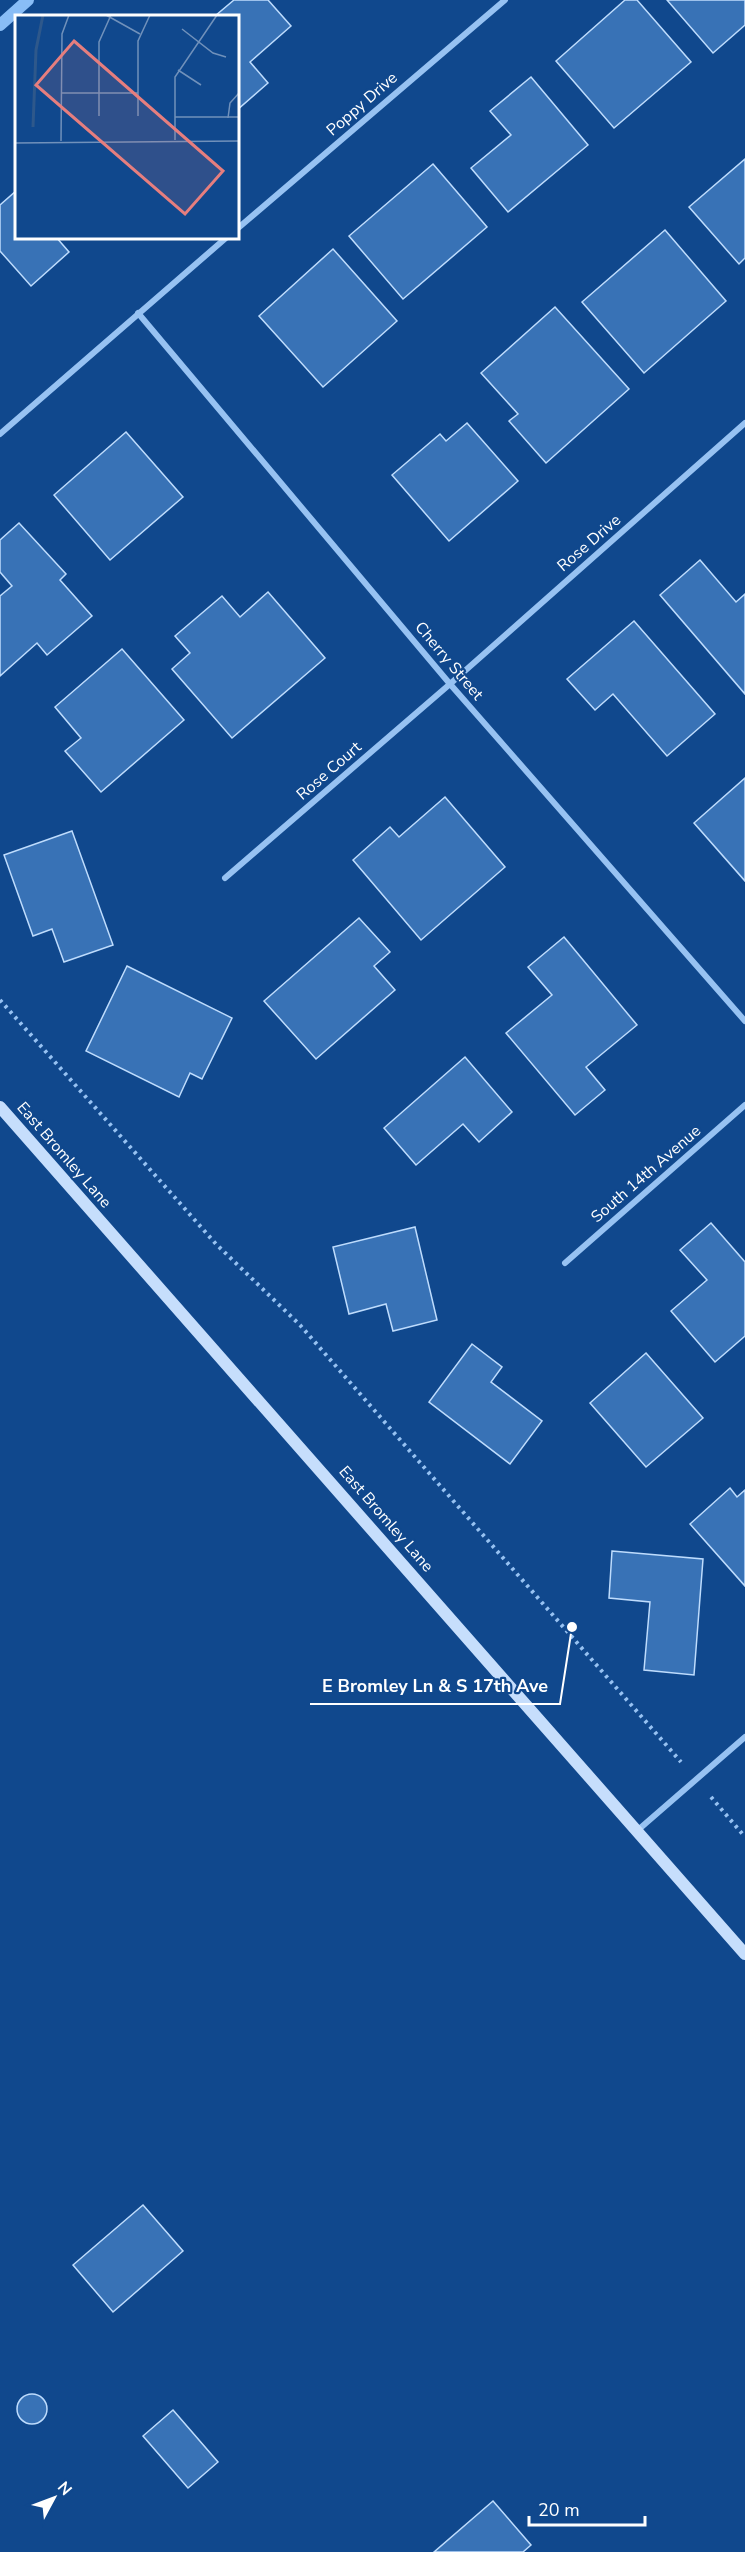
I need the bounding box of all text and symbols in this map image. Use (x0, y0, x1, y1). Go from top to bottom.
inset map (15, 15, 238, 238)
street label: Poppy Drive (322, 67, 402, 141)
street label: Rose Drive (552, 509, 626, 577)
street label: Cherry Street (410, 617, 489, 705)
street label: Rose Court (292, 736, 367, 805)
street label: East Bromley Lane (12, 1097, 116, 1213)
street label: South 14th Avenue (586, 1120, 706, 1228)
street label: East Bromley Lane (334, 1461, 438, 1577)
callout: E Bromley Ln & S 17th Ave (310, 1668, 560, 1704)
text: E Bromley Ln & S 17th Ave (322, 1674, 548, 1698)
north arrow (24, 2468, 84, 2528)
text: N (52, 2477, 77, 2501)
scale bar (529, 2489, 644, 2527)
text: 20 m (538, 2498, 580, 2522)

